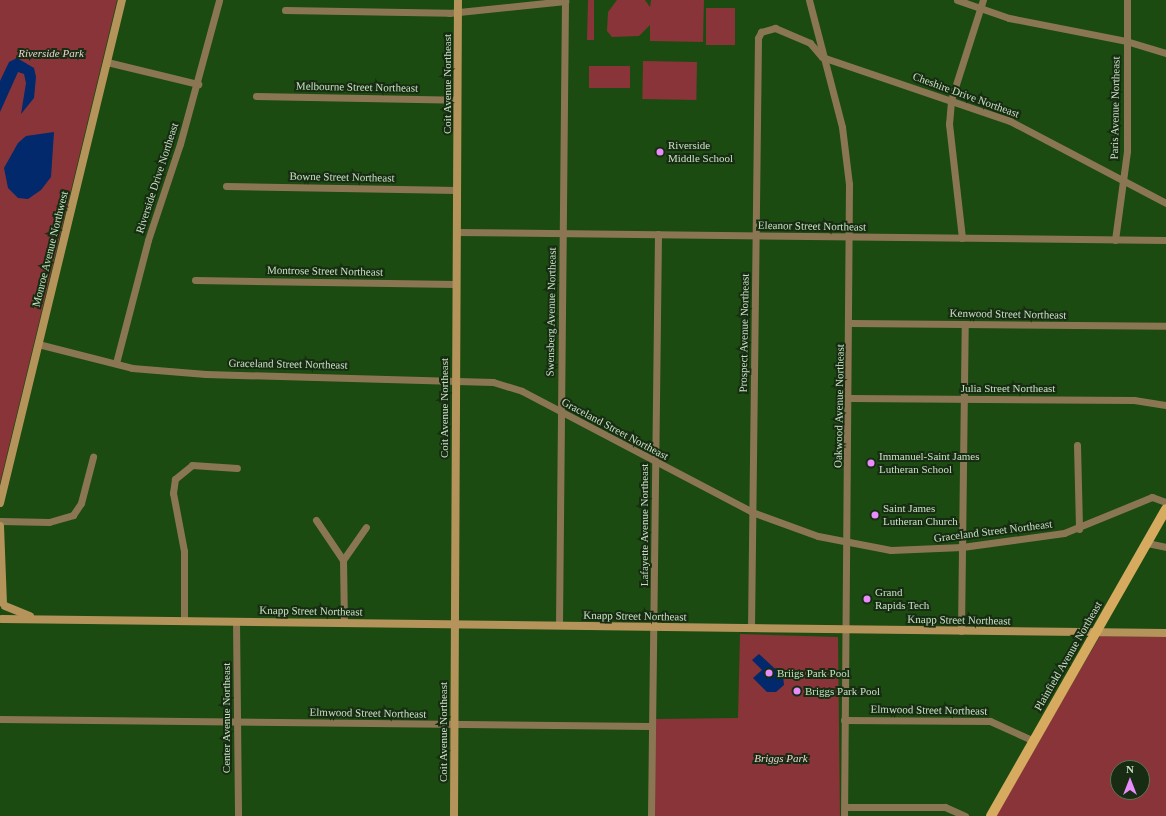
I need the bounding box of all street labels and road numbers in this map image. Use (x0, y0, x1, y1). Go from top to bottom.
street label: Coit Avenue Northeast (440, 34, 454, 134)
street label: Paris Avenue Northeast (1107, 56, 1123, 160)
street label: Cheshire Drive Northeast (911, 70, 1021, 120)
street label: Melbourne Street Northeast (296, 79, 418, 95)
street label: Riverside Drive Northeast (133, 121, 181, 235)
street label: Bowne Street Northeast (289, 169, 395, 185)
street label: Monroe Avenue Northwest (29, 189, 71, 309)
street label: Eleanor Street Northeast (758, 218, 866, 234)
street label: Swensberg Avenue Northeast (543, 247, 559, 377)
street label: Montrose Street Northeast (267, 263, 383, 279)
street label: Prospect Avenue Northeast (736, 273, 752, 393)
street label: Kenwood Street Northeast (950, 306, 1066, 322)
street label: Oakwood Avenue Northeast (831, 344, 847, 468)
street label: Graceland Street Northeast (228, 356, 348, 372)
street label: Coit Avenue Northeast (437, 358, 451, 458)
street label: Julia Street Northeast (961, 381, 1055, 395)
street label: Graceland Street Northeast (559, 395, 671, 463)
street label: Lafayette Avenue Northeast (637, 463, 651, 587)
street label: Graceland Street Northeast (933, 517, 1053, 545)
street label: Plainfield Avenue Northeast (1031, 599, 1105, 713)
street label: Knapp Street Northeast (259, 604, 363, 618)
street label: Knapp Street Northeast (583, 609, 687, 623)
street label: Knapp Street Northeast (907, 613, 1011, 627)
street label: Center Avenue Northeast (219, 663, 233, 773)
street label: Coit Avenue Northeast (436, 682, 450, 782)
street label: Elmwood Street Northeast (871, 702, 987, 718)
street label: Elmwood Street Northeast (310, 705, 426, 721)

